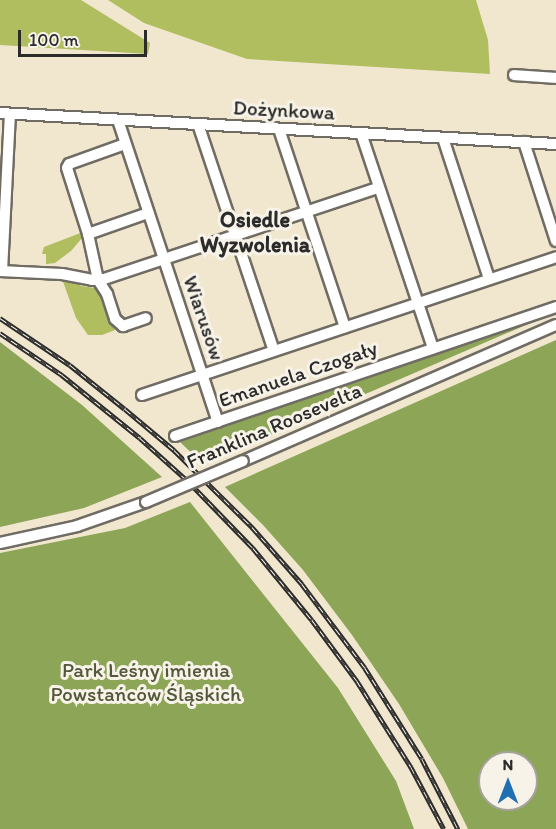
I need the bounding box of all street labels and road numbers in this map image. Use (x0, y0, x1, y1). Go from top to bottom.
street label: Dożynkowa (232, 95, 336, 125)
street label: Wiarusów (178, 272, 230, 364)
street label: Emanuela Czogały (216, 335, 380, 413)
street label: Franklina Roosevelta (183, 378, 365, 474)

